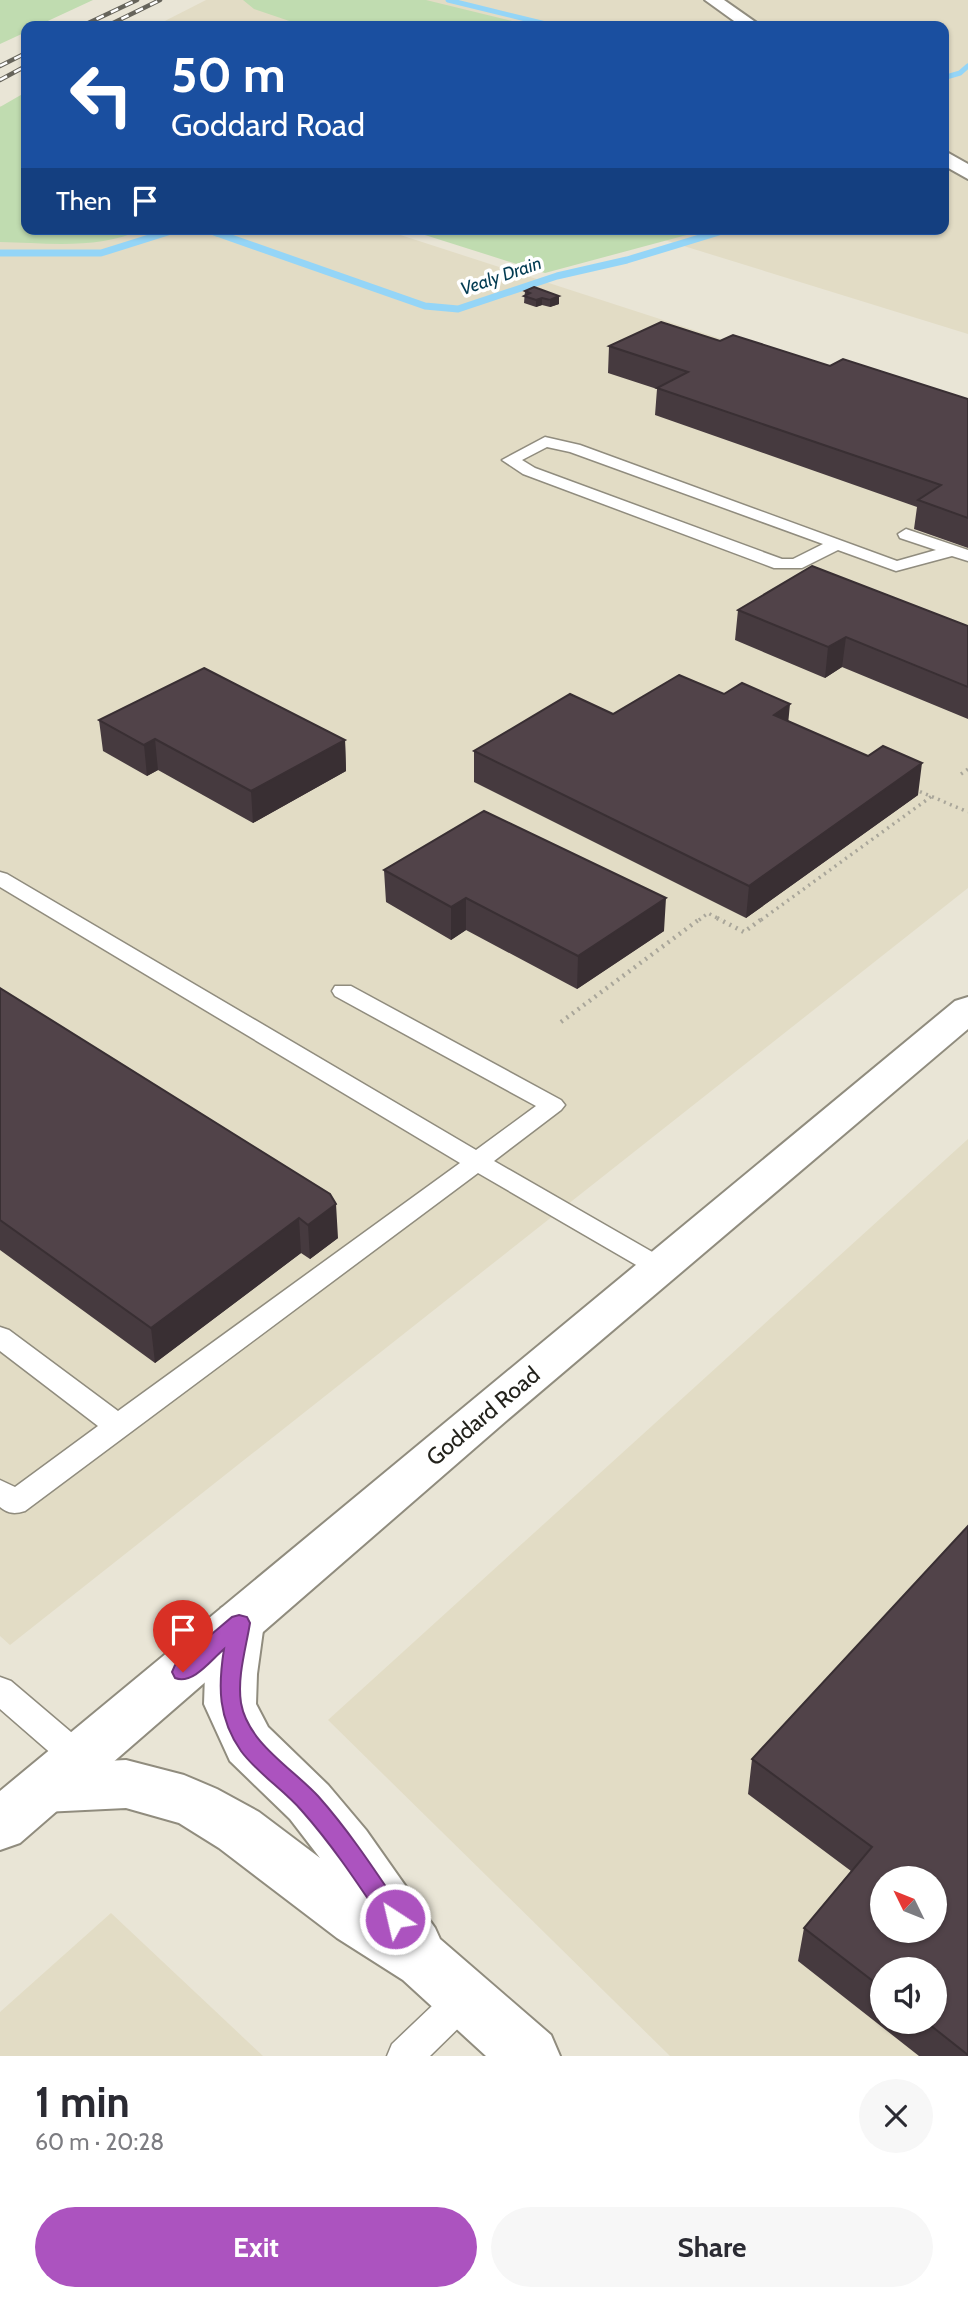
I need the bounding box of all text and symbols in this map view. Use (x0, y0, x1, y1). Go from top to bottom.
text: 50 m (171, 45, 286, 104)
icon: left (56, 49, 147, 140)
text: Goddard Road (171, 105, 365, 144)
icon: arrive (126, 182, 164, 220)
text: Then (56, 185, 112, 217)
water label: Vealy Drain (458, 252, 544, 300)
street label: Goddard Road (421, 1360, 545, 1472)
pin (153, 1600, 213, 1672)
icon: arrive (164, 1611, 202, 1649)
north arrow (870, 1866, 947, 1942)
map controls (870, 1866, 947, 2034)
position arrow (358, 1882, 432, 1956)
button: sound (870, 1957, 947, 2034)
text: 1 min (35, 2076, 130, 2128)
button: close (859, 2079, 933, 2153)
text: 60 m · 20:28 (35, 2128, 164, 2156)
button: Exit (35, 2207, 477, 2287)
button: Share (491, 2207, 933, 2287)

